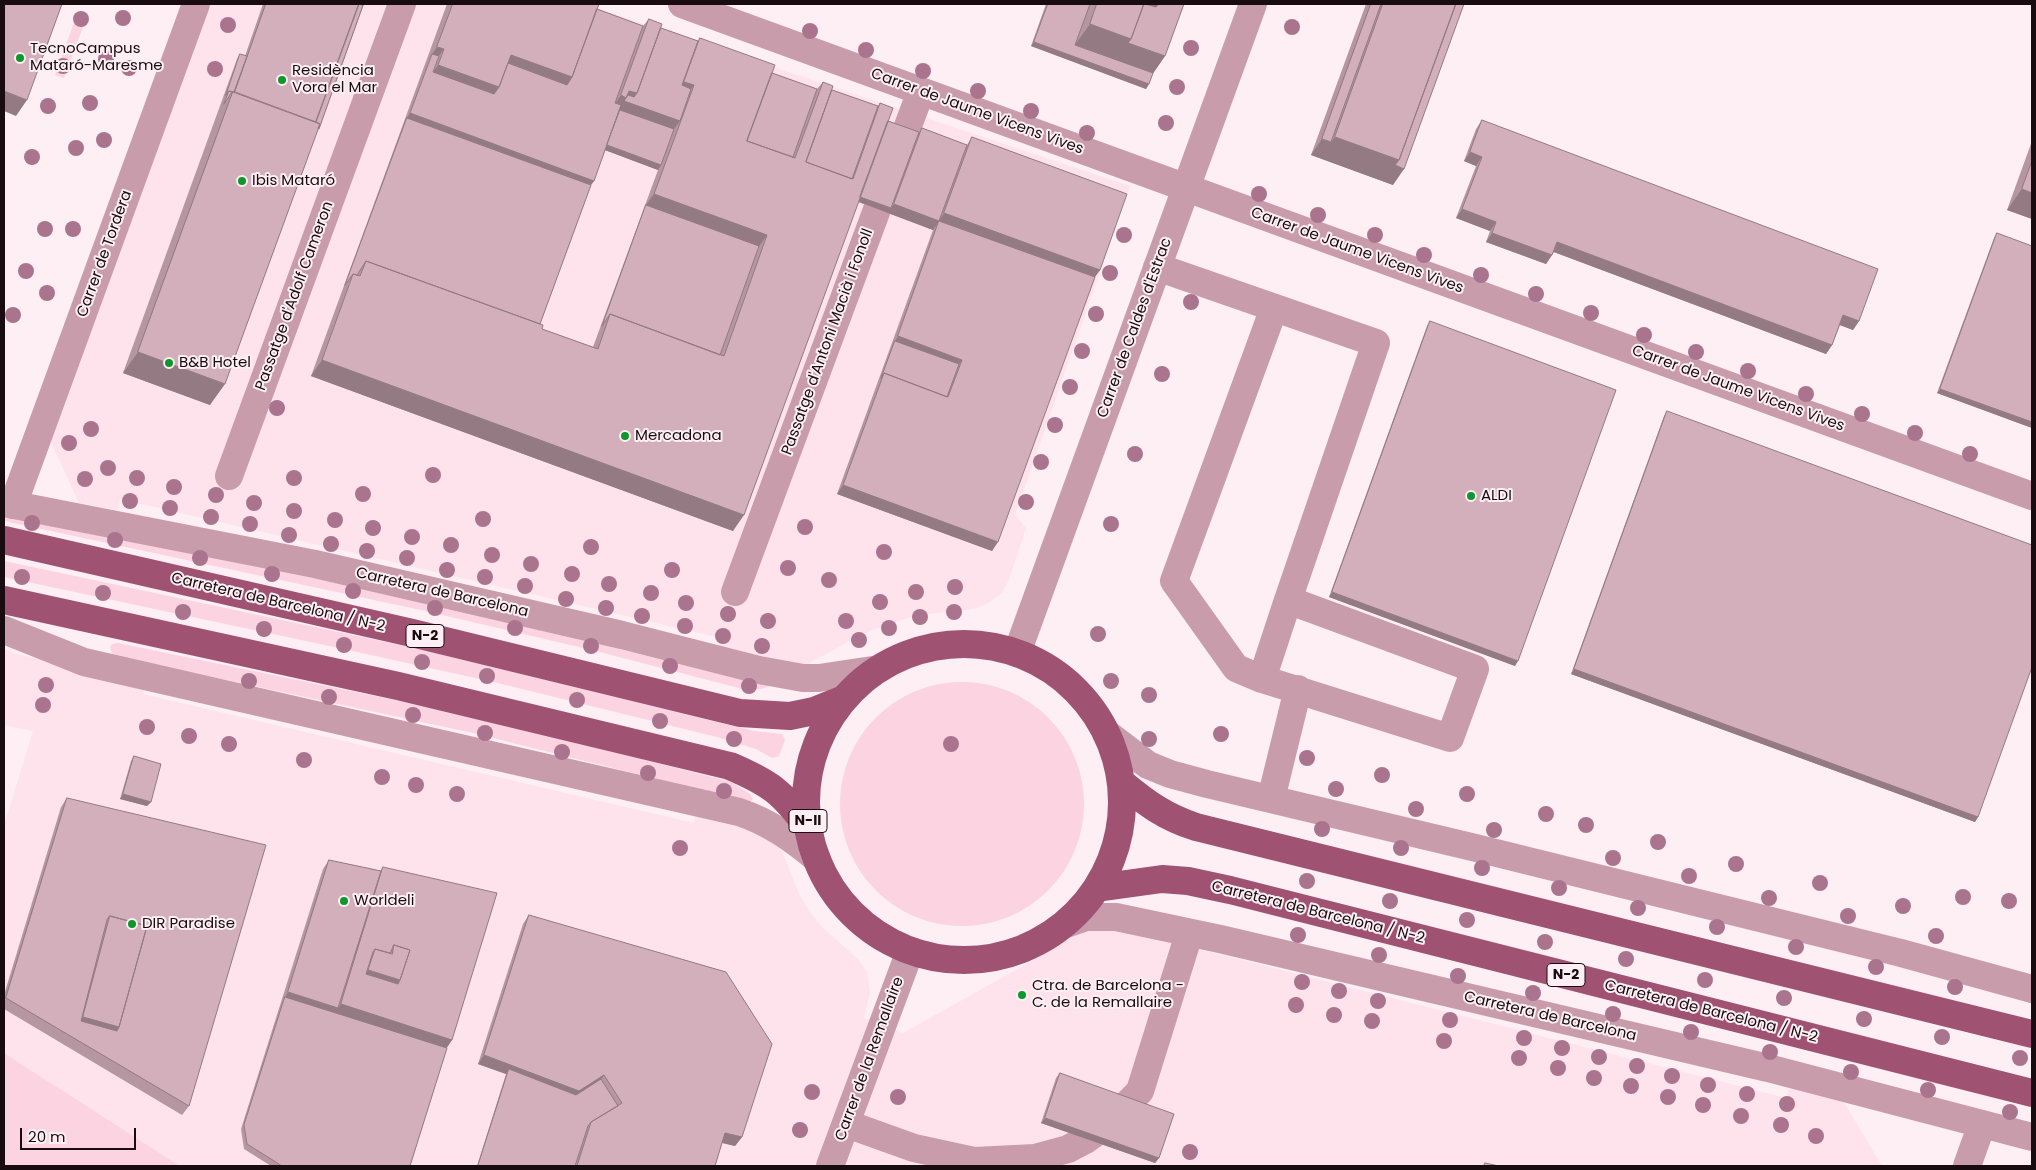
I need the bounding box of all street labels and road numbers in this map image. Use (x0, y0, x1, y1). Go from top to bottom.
street label: Carrer de Jaume Vicens Vives (868, 65, 1086, 159)
street label: Carrer de Tordera (74, 188, 136, 320)
street label: Passatge d'Adolf Cameron (252, 199, 338, 393)
street label: Carrer de Jaume Vicens Vives (1248, 204, 1466, 298)
street label: Passatge d'Antoni Macià i Fonoll (779, 226, 877, 458)
street label: Carrer de Caldes d'Estrac (1094, 236, 1176, 420)
street label: Carrer de Jaume Vicens Vives (1629, 342, 1847, 436)
street label: Carretera de Barcelona (354, 564, 530, 622)
street label: Carretera de Barcelona / N-2 (169, 570, 387, 636)
road number: N-2 (406, 624, 444, 648)
road number: N-II (789, 809, 827, 832)
street label: Carretera de Barcelona / N-2 (1210, 878, 1426, 948)
road number: N-2 (1547, 964, 1585, 986)
street label: Carrer de la Remallaire (832, 975, 908, 1143)
street label: Carretera de Barcelona / N-2 (1603, 977, 1819, 1047)
street label: Carretera de Barcelona (1462, 988, 1638, 1046)

